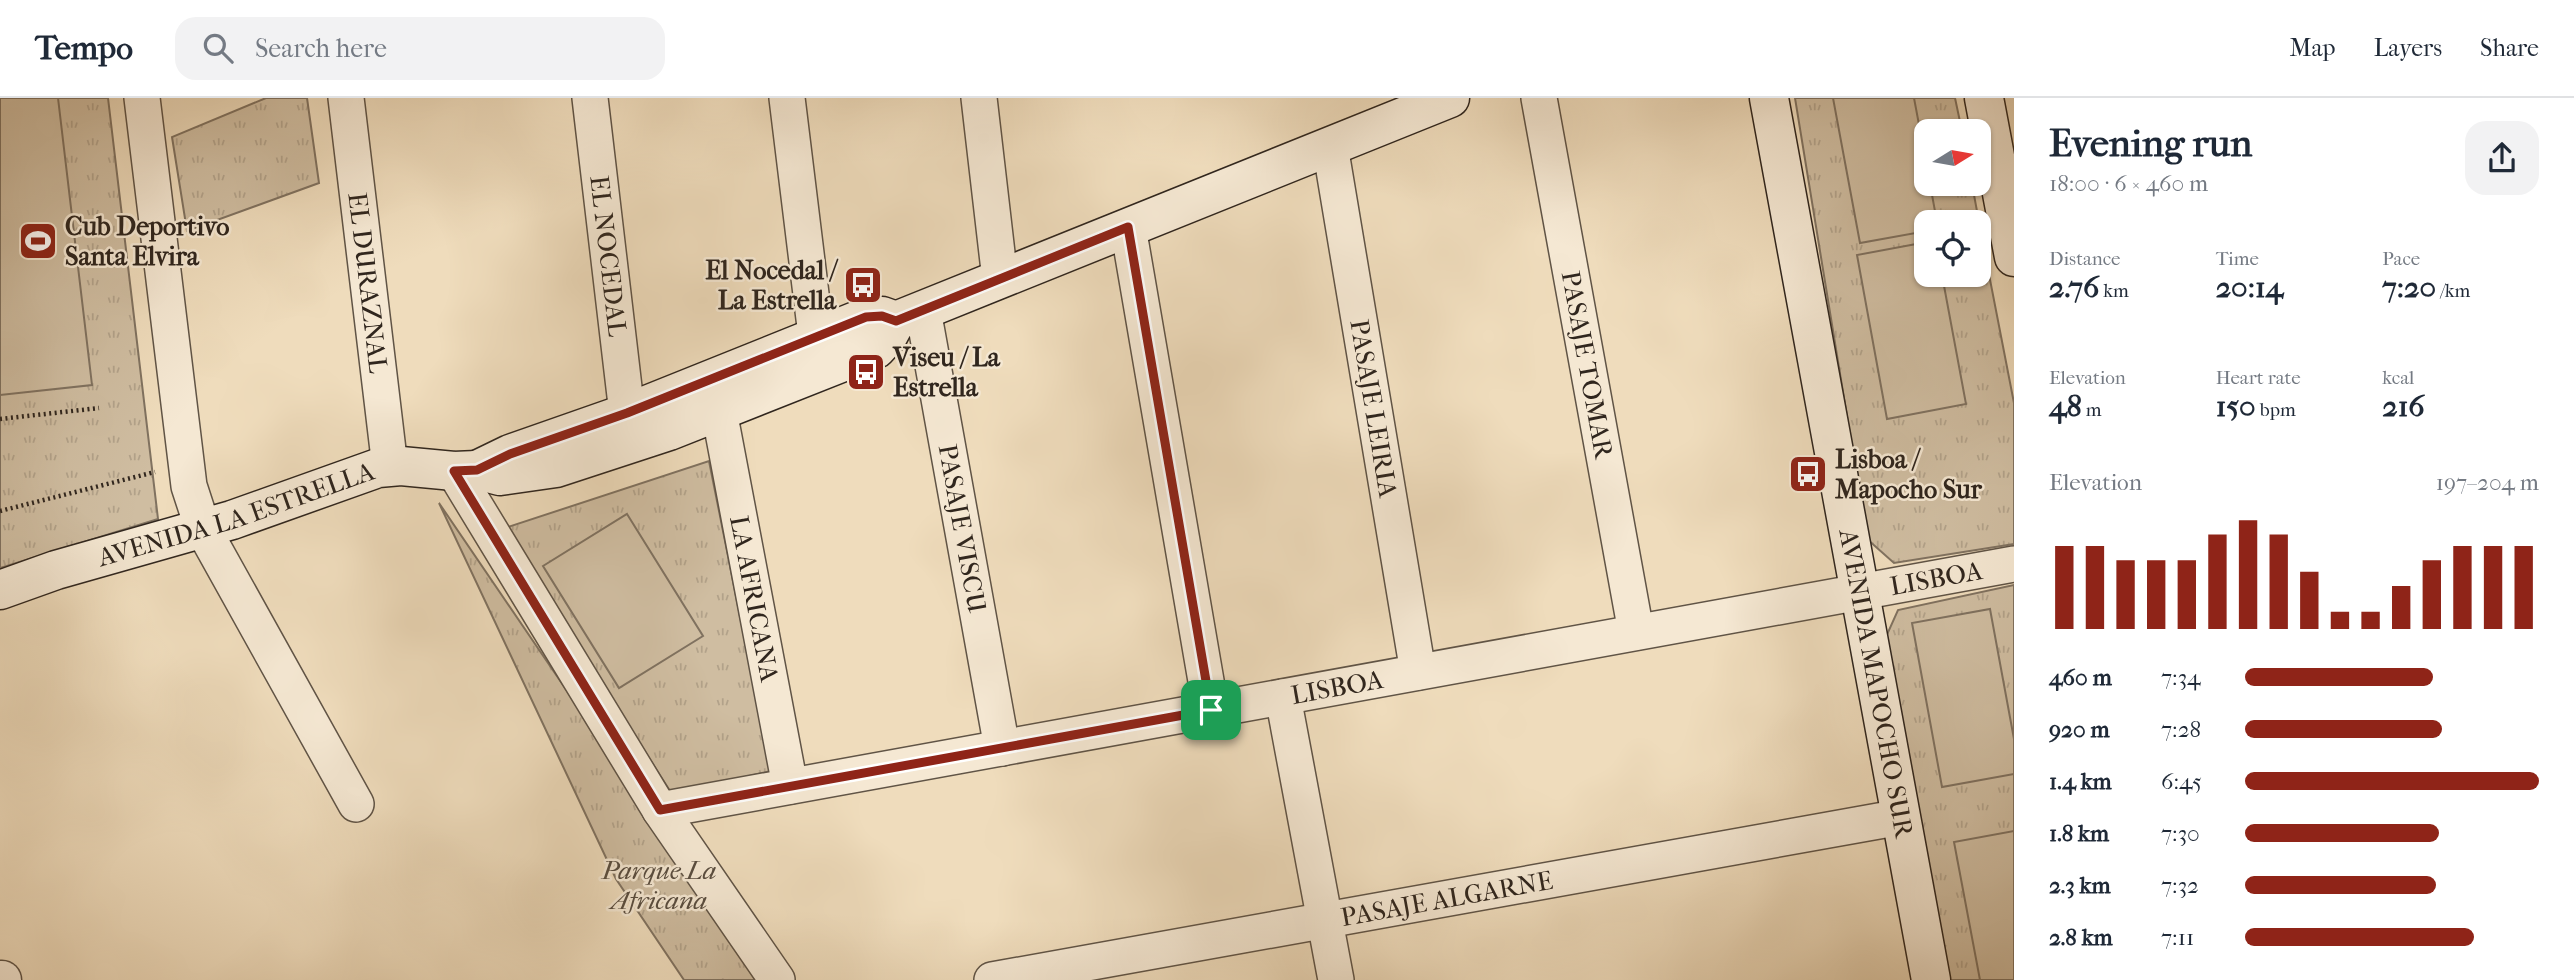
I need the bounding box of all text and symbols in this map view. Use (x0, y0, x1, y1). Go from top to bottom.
search box (175, 17, 665, 80)
text: Tempo (35, 29, 133, 68)
icon: search (199, 29, 237, 67)
text: Search here (255, 33, 387, 64)
text: Map (2290, 34, 2336, 62)
text: Layers (2374, 34, 2442, 62)
text: Share (2480, 34, 2539, 62)
north arrow (1914, 119, 1992, 196)
map controls (1914, 119, 1991, 287)
text: Evening run (2049, 121, 2252, 166)
button: share (2465, 121, 2539, 195)
text: 18:00 · 6 × 460 m (2049, 170, 2208, 197)
street label: EL NOCEDAL (584, 174, 633, 339)
street label: EL DURAZNAL (342, 191, 394, 375)
button: locate (1914, 210, 1991, 287)
place label: Cub Deportivo Santa Elvira (65, 211, 229, 272)
sports icon: Cub Deportivo Santa Elvira (17, 220, 59, 262)
text: Distance (2049, 248, 2120, 270)
text: Time (2216, 248, 2259, 270)
text: Pace (2382, 248, 2420, 270)
place label: El Nocedal / La Estrella (705, 255, 839, 316)
bus stop icon: El Nocedal / La Estrella (842, 264, 884, 306)
street label: PASAJE TOMAR (1555, 268, 1620, 462)
text: 2.76 (2049, 270, 2099, 305)
text: 20:14 (2216, 270, 2283, 305)
text: 7:20 (2382, 270, 2436, 305)
text: km (2099, 280, 2129, 302)
text: /km (2436, 280, 2470, 302)
street label: PASAJE LEIRIA (1344, 317, 1404, 501)
place label: Viseu / La Estrella (892, 342, 1001, 403)
bus stop icon: Viseu / La Estrella (845, 351, 887, 393)
text: Elevation (2049, 367, 2126, 389)
text: Heart rate (2216, 367, 2301, 389)
text: kcal (2382, 367, 2414, 389)
text: 48 (2049, 389, 2082, 424)
text: 150 (2216, 389, 2256, 424)
text: 216 (2382, 389, 2425, 424)
text: m (2082, 399, 2102, 421)
text: bpm (2256, 399, 2296, 421)
street label: PASAJE VISCU (932, 442, 993, 615)
place label: Lisboa / Mapocho Sur (1835, 444, 1983, 505)
bus stop icon: Lisboa / Mapocho Sur (1787, 453, 1829, 495)
street label: AVENIDA LA ESTRELLA (93, 455, 379, 573)
text: Elevation (2049, 469, 2142, 496)
text: 197–204 m (2436, 469, 2539, 496)
street label: LA AFRICANA (724, 513, 786, 685)
street label: AVENIDA MAPOCHO SUR (1833, 525, 1920, 841)
street label: LISBOA (1887, 554, 1986, 602)
street label: LISBOA (1288, 663, 1387, 711)
text: 460 m (2049, 664, 2112, 691)
text: 7:34 (2161, 664, 2201, 691)
pin (1181, 680, 1241, 740)
icon: arrive (1192, 691, 1230, 729)
text: 920 m (2049, 716, 2110, 743)
text: 7:28 (2161, 716, 2201, 743)
text: 1.4 km (2049, 768, 2112, 795)
text: 6:45 (2161, 768, 2202, 795)
text: 1.8 km (2049, 820, 2109, 847)
text: 7:30 (2161, 820, 2200, 847)
park label: Parque La Africana (601, 855, 716, 916)
street label: PASAJE ALGARNE (1338, 864, 1555, 933)
text: 2.3 km (2049, 872, 2111, 899)
text: 7:32 (2161, 872, 2199, 899)
text: 2.8 km (2049, 924, 2113, 951)
text: 7:11 (2161, 924, 2194, 951)

